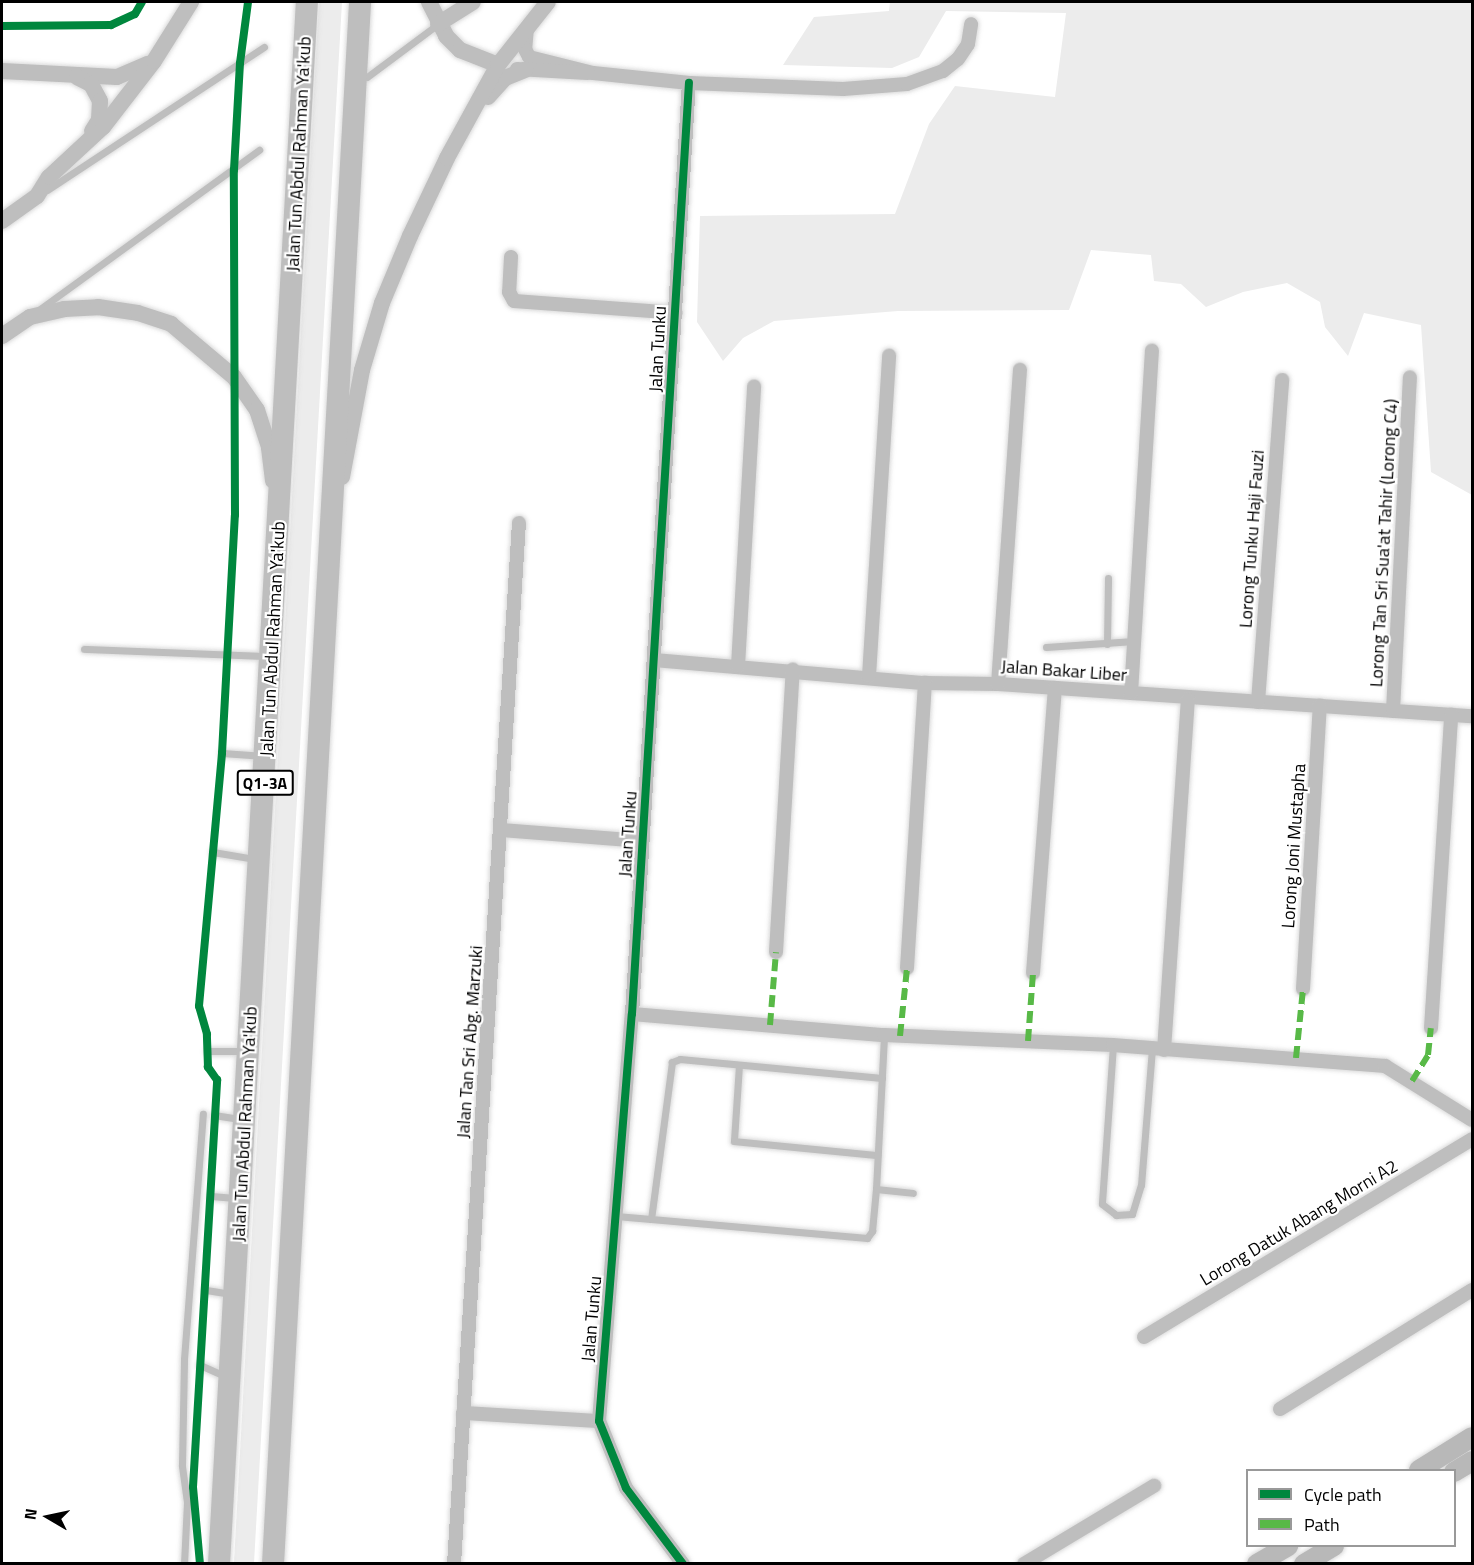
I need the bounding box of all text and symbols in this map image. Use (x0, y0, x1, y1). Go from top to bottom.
street label: Jalan Tun Abdul Rahman Ya'kub (282, 36, 316, 272)
street label: Jalan Tunku (645, 305, 671, 393)
street label: Lorong Tan Sri Sua'at Tahir (Lorong C4) (1366, 398, 1402, 688)
street label: Lorong Tunku Haji Fauzi (1235, 449, 1269, 629)
street label: Jalan Tun Abdul Rahman Ya'kub (256, 521, 290, 757)
street label: Jalan Bakar Liber (1000, 656, 1128, 686)
street label: Lorong Joni Mustapha (1277, 763, 1311, 929)
road number: Q1-3A (236, 770, 294, 796)
street label: Jalan Tunku (614, 790, 642, 878)
street label: Jalan Tan Sri Abg. Marzuki (452, 945, 488, 1139)
street label: Jalan Tun Abdul Rahman Ya'kub (228, 1006, 262, 1242)
street label: Lorong Datuk Abang Morni A2 (1196, 1155, 1402, 1291)
street label: Jalan Tunku (577, 1275, 607, 1363)
legend (1246, 1469, 1456, 1547)
text: Cycle path (1304, 1481, 1382, 1508)
north arrow (18, 1487, 78, 1547)
text: N (18, 1507, 43, 1522)
text: Path (1304, 1511, 1340, 1538)

